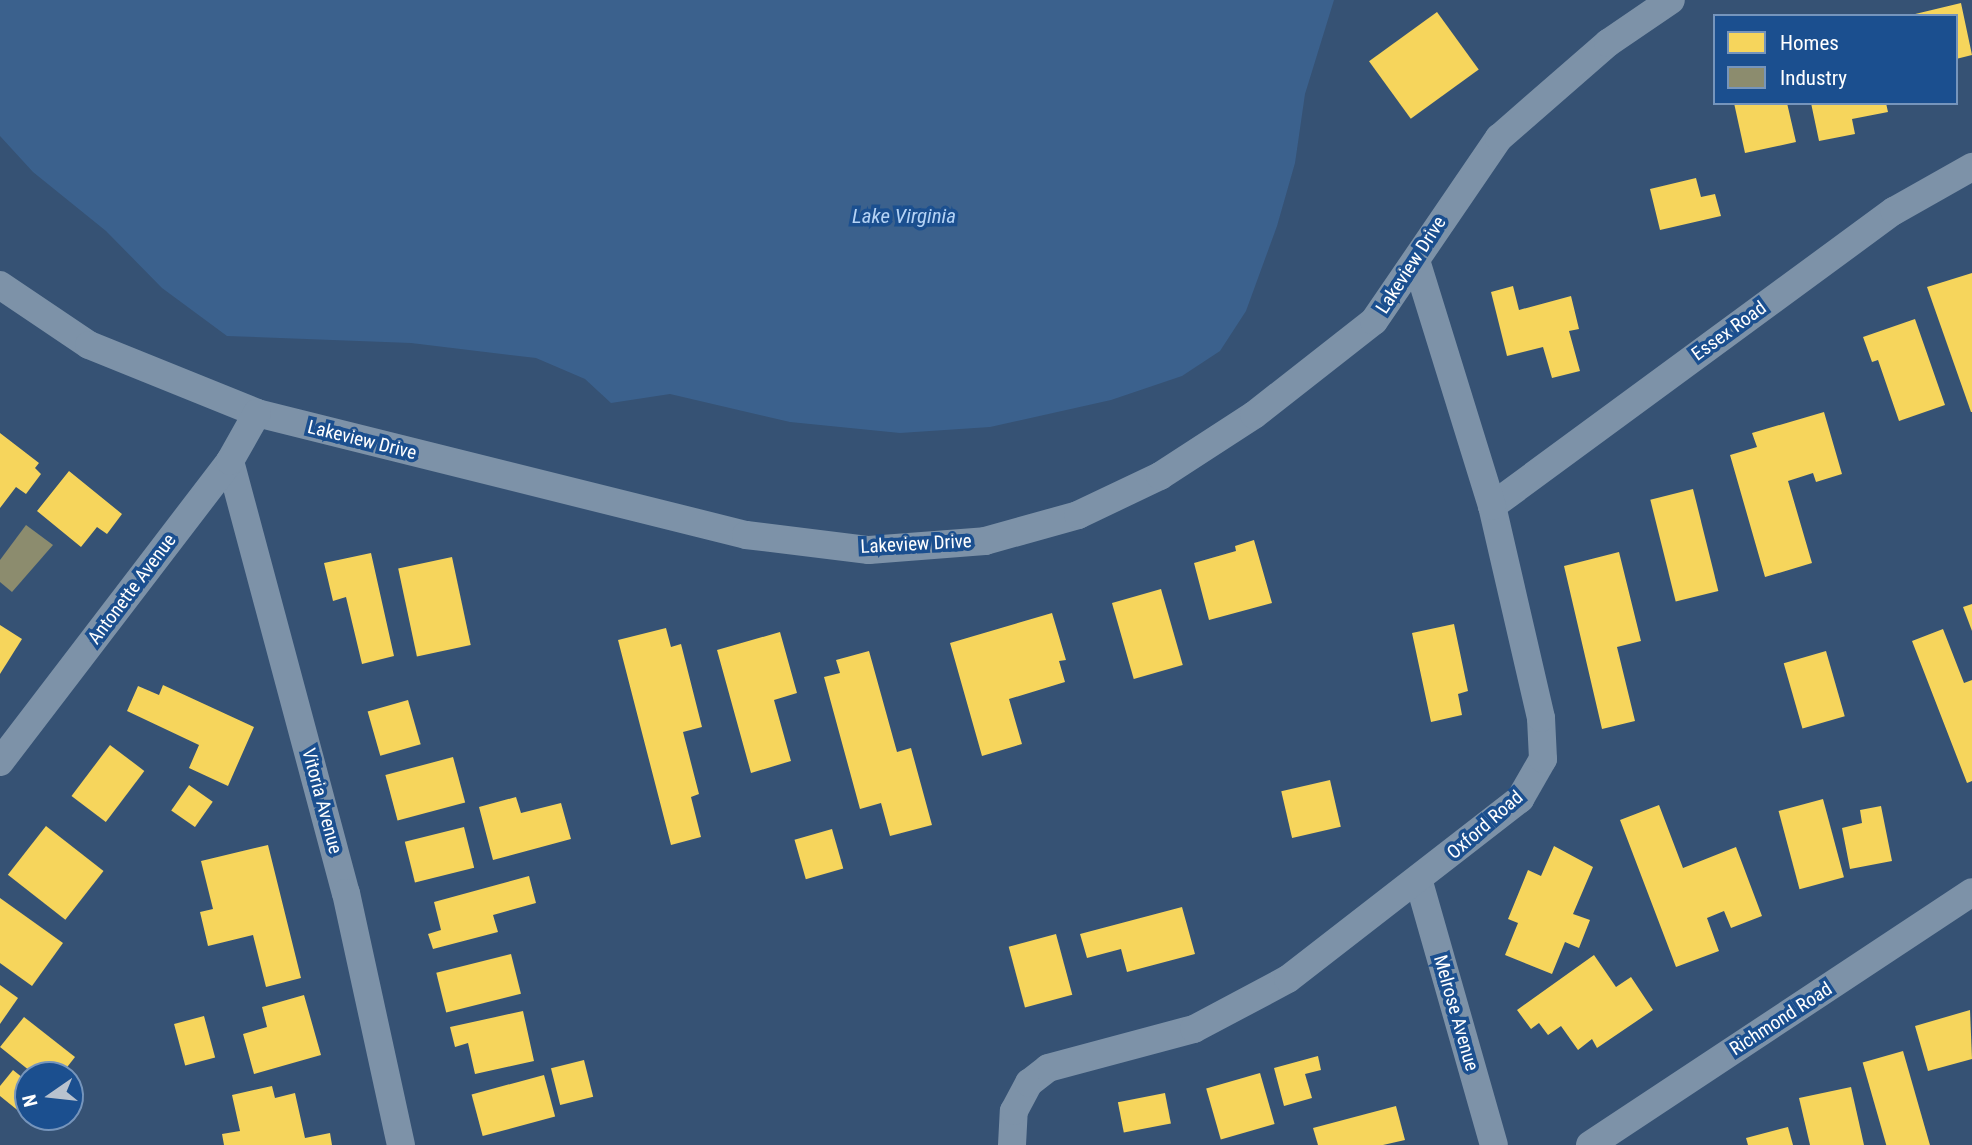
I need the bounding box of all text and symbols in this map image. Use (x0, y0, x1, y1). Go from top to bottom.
legend (1713, 14, 1958, 105)
text: Homes (1780, 31, 1839, 55)
text: Industry (1780, 66, 1847, 90)
water label: Lake Virginia (852, 203, 956, 229)
street label: Lakeview Drive (1371, 212, 1451, 318)
street label: Essex Road (1687, 296, 1771, 366)
street label: Lakeview Drive (305, 415, 419, 465)
street label: Antonette Avenue (83, 529, 181, 649)
street label: Lakeview Drive (860, 530, 972, 558)
street label: Vitoria Avenue (297, 746, 347, 856)
street label: Oxford Road (1442, 786, 1528, 864)
street label: Melrose Avenue (1429, 952, 1483, 1074)
street label: Richmond Road (1726, 977, 1836, 1061)
north arrow (14, 1061, 84, 1131)
text: N (18, 1092, 43, 1109)

